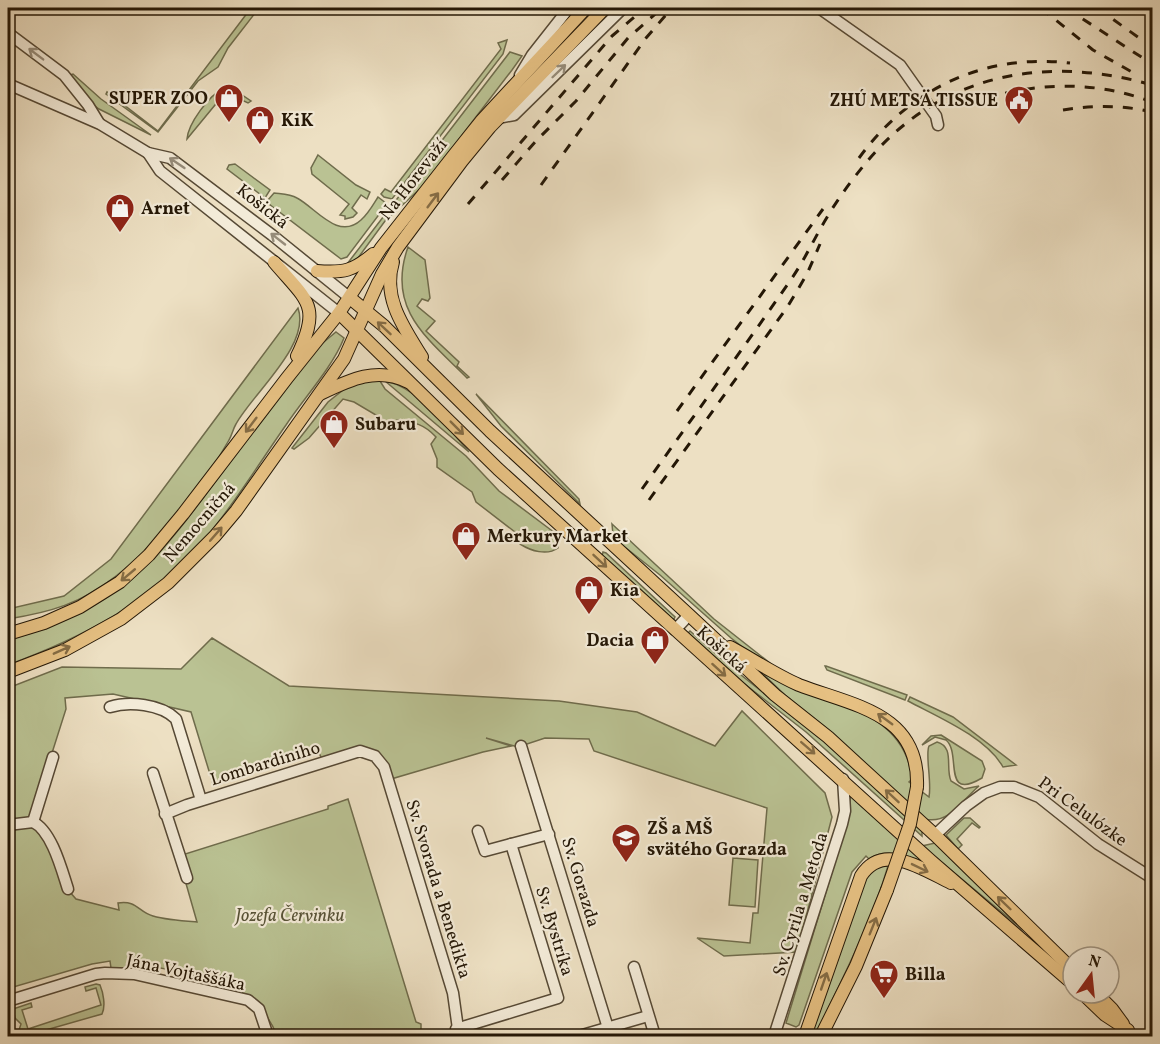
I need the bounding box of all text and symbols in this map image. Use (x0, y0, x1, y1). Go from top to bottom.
one-way arrow (28, 48, 44, 61)
one-way arrow (552, 63, 567, 78)
shop icon: SUPER ZOO (213, 82, 245, 124)
public building icon: ZHÚ METSÄ TISSUE (1003, 84, 1035, 126)
place label: SUPER ZOO (109, 87, 208, 112)
place label: ZHÚ METSÄ TISSUE (829, 89, 998, 114)
shop icon: KiK (244, 104, 276, 146)
place label: KiK (281, 109, 313, 134)
street label: Na Horevaží (374, 133, 455, 226)
one-way arrow (169, 157, 185, 169)
street label: Košická (231, 179, 294, 236)
shop icon: Arnet (104, 192, 136, 234)
one-way arrow (427, 193, 439, 209)
place label: Arnet (141, 197, 190, 222)
one-way arrow (270, 233, 286, 246)
one-way arrow (377, 321, 392, 335)
shop icon: Subaru (318, 408, 350, 450)
place label: Subaru (355, 413, 416, 438)
one-way arrow (245, 416, 258, 432)
one-way arrow (450, 421, 465, 435)
street label: Nemocničná (158, 477, 242, 569)
shop icon: Merkury Market (450, 520, 482, 562)
place label: Merkury Market (487, 525, 628, 550)
one-way arrow (210, 526, 223, 542)
one-way arrow (592, 554, 607, 568)
one-way arrow (121, 568, 136, 582)
shop icon: Kia (573, 574, 605, 616)
place label: Kia (610, 579, 639, 604)
street label: Košická (690, 621, 752, 680)
shop icon: Dacia (639, 624, 671, 666)
place label: Dacia (586, 629, 634, 654)
one-way arrow (53, 644, 71, 655)
one-way arrow (711, 663, 726, 677)
one-way arrow (877, 713, 893, 725)
street label: Lombardiniho (207, 736, 324, 793)
one-way arrow (800, 741, 815, 755)
street label: Pri Celulózke (1032, 771, 1132, 853)
one-way arrow (884, 789, 899, 803)
street label: Sv. Svorada a Benedikta (398, 797, 477, 982)
place label: ZŠ a MŠ svätého Gorazda (647, 816, 787, 863)
school or university icon: ZŠ a MŠ svätého Gorazda (610, 822, 642, 864)
street label: Sv. Cyrila a Metoda (768, 829, 835, 980)
street label: Sv. Gorazda (554, 834, 605, 931)
one-way arrow (910, 863, 928, 875)
street label: Sv. Bystríka (528, 884, 579, 979)
one-way arrow (997, 896, 1012, 911)
park label: Jozefa Červinku (234, 904, 344, 929)
one-way arrow (868, 918, 879, 936)
north arrow (1061, 945, 1121, 1005)
street label: Jána Vojtaššáka (124, 949, 248, 998)
text: N (1086, 950, 1103, 975)
supermarket icon: Billa (868, 958, 900, 1000)
place label: Billa (905, 963, 946, 988)
one-way arrow (820, 972, 831, 991)

